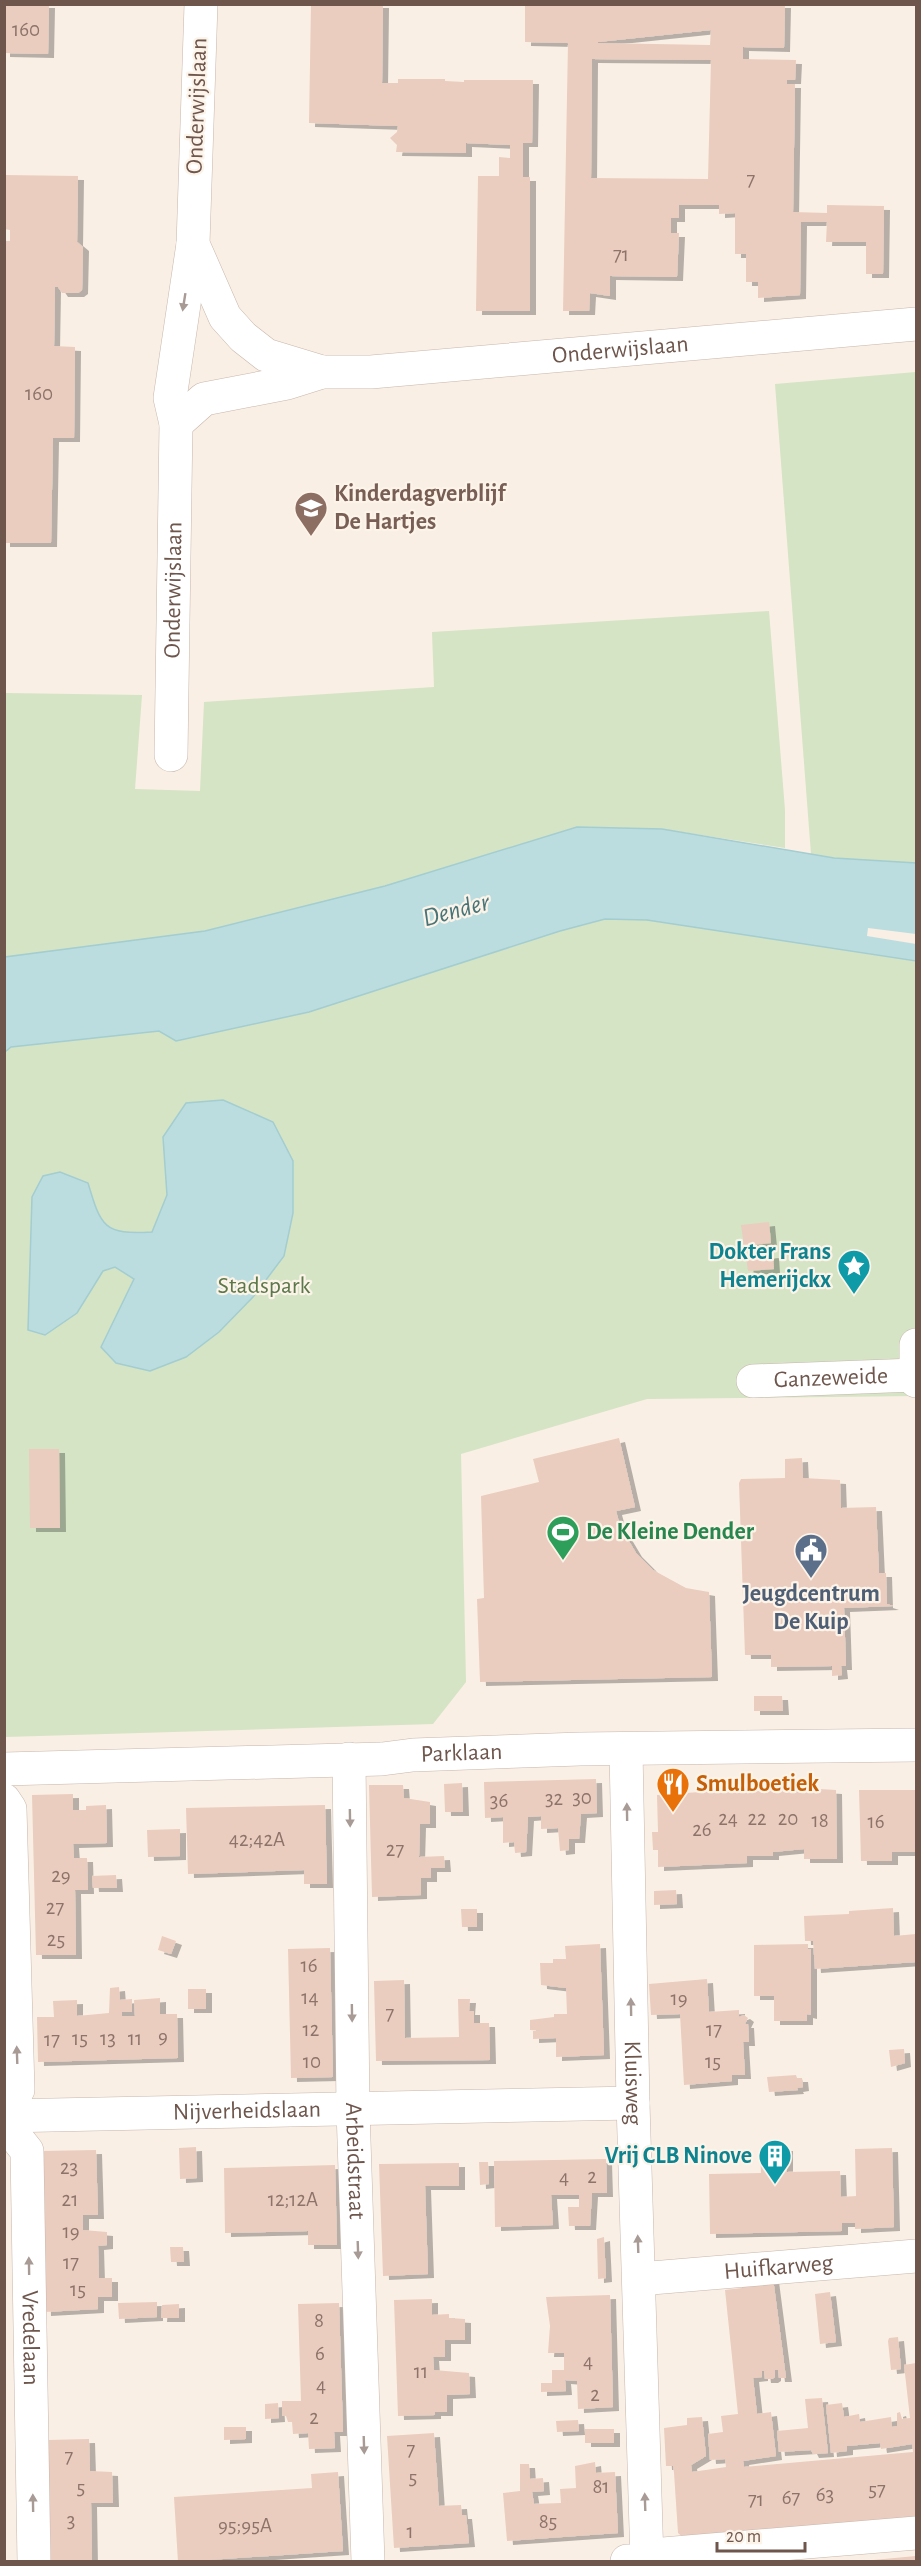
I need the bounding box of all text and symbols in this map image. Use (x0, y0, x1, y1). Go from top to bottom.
house number: 160 (12, 19, 40, 40)
street label: Onderwijslaan (183, 37, 211, 175)
house number: 7 (747, 169, 756, 190)
house number: 71 (613, 244, 629, 265)
one-way arrow (180, 293, 189, 312)
street label: Onderwijslaan (551, 332, 689, 368)
house number: 160 (25, 383, 53, 404)
place label: Kinderdagverblijf De Hartjes (334, 482, 507, 534)
school or university icon: Kinderdagverblijf De Hartjes (293, 490, 329, 537)
street label: Onderwijslaan (160, 521, 187, 659)
water label: Dender (420, 888, 494, 931)
place label: Dokter Frans Hemerijckx (709, 1240, 831, 1292)
place icon: Dokter Frans Hemerijckx (836, 1248, 872, 1295)
park label: Stadspark (217, 1274, 311, 1298)
street label: Ganzeweide (773, 1364, 889, 1392)
sports icon: De Kleine Dender (545, 1514, 581, 1561)
place label: De Kleine Dender (586, 1520, 755, 1544)
public building icon: Jeugdcentrum De Kuip (793, 1532, 829, 1579)
place label: Jeugdcentrum De Kuip (742, 1582, 880, 1634)
street label: Parklaan (420, 1740, 503, 1767)
restaurant icon: Smulboetiek (655, 1766, 691, 1813)
place label: Smulboetiek (696, 1772, 819, 1796)
house number: 30 (572, 1787, 592, 1808)
house number: 32 (545, 1788, 563, 1809)
house number: 36 (490, 1790, 508, 1811)
one-way arrow (622, 1803, 632, 1822)
one-way arrow (345, 1808, 355, 1827)
house number: 24 (718, 1808, 738, 1829)
house number: 22 (747, 1808, 767, 1829)
house number: 20 (778, 1808, 798, 1829)
house number: 18 (811, 1810, 829, 1831)
house number: 16 (867, 1811, 885, 1832)
house number: 26 (692, 1819, 712, 1840)
house number: 42;42A (229, 1829, 285, 1850)
house number: 27 (386, 1839, 404, 1860)
house number: 29 (51, 1865, 71, 1886)
house number: 27 (46, 1897, 64, 1918)
house number: 25 (47, 1929, 65, 1950)
house number: 16 (300, 1955, 318, 1976)
house number: 14 (301, 1987, 319, 2008)
house number: 19 (670, 1988, 688, 2009)
one-way arrow (626, 1998, 636, 2017)
one-way arrow (347, 2003, 357, 2022)
house number: 7 (386, 2003, 395, 2024)
house number: 12 (303, 2019, 319, 2040)
house number: 17 (706, 2019, 722, 2040)
house number: 9 (158, 2026, 168, 2047)
house number: 15 (72, 2028, 88, 2049)
house number: 13 (100, 2028, 116, 2049)
house number: 11 (128, 2028, 142, 2049)
house number: 17 (44, 2029, 60, 2050)
street label: Kluisweg (620, 2041, 646, 2126)
one-way arrow (12, 2046, 21, 2065)
house number: 10 (303, 2051, 321, 2072)
house number: 15 (705, 2051, 721, 2072)
street label: Nijverheidslaan (173, 2097, 321, 2125)
street label: Arbeidstraat (341, 2102, 369, 2220)
building icon: Vrij CLB Ninove (757, 2138, 793, 2185)
place label: Vrij CLB Ninove (605, 2144, 752, 2168)
house number: 23 (60, 2157, 78, 2178)
house number: 2 (587, 2166, 597, 2187)
house number: 4 (559, 2167, 569, 2188)
house number: 21 (62, 2189, 78, 2210)
house number: 12;12A (268, 2189, 318, 2210)
house number: 19 (62, 2221, 80, 2242)
one-way arrow (633, 2235, 642, 2254)
one-way arrow (353, 2240, 362, 2259)
street label: Huifkarweg (723, 2251, 834, 2284)
house number: 17 (63, 2252, 79, 2273)
one-way arrow (25, 2257, 34, 2276)
house number: 15 (70, 2279, 86, 2300)
street label: Vredelaan (17, 2290, 43, 2386)
house number: 8 (314, 2310, 324, 2331)
house number: 6 (315, 2343, 325, 2364)
house number: 4 (583, 2351, 593, 2372)
house number: 11 (414, 2361, 428, 2382)
house number: 4 (316, 2375, 326, 2396)
house number: 2 (590, 2384, 600, 2405)
house number: 2 (309, 2407, 319, 2428)
one-way arrow (359, 2435, 369, 2454)
house number: 7 (407, 2439, 416, 2460)
house number: 7 (65, 2446, 74, 2467)
house number: 5 (409, 2467, 417, 2488)
house number: 81 (592, 2476, 610, 2497)
house number: 5 (77, 2477, 85, 2498)
house number: 57 (868, 2479, 886, 2500)
house number: 63 (816, 2484, 834, 2505)
house number: 67 (782, 2487, 801, 2508)
house number: 71 (748, 2489, 764, 2510)
one-way arrow (641, 2493, 650, 2512)
one-way arrow (29, 2494, 38, 2513)
house number: 3 (67, 2510, 75, 2531)
house number: 85 (539, 2511, 557, 2532)
house number: 95;95A (218, 2515, 272, 2536)
scale bar (717, 2515, 806, 2553)
house number: 1 (406, 2521, 414, 2542)
text: 20 m (726, 2528, 761, 2546)

